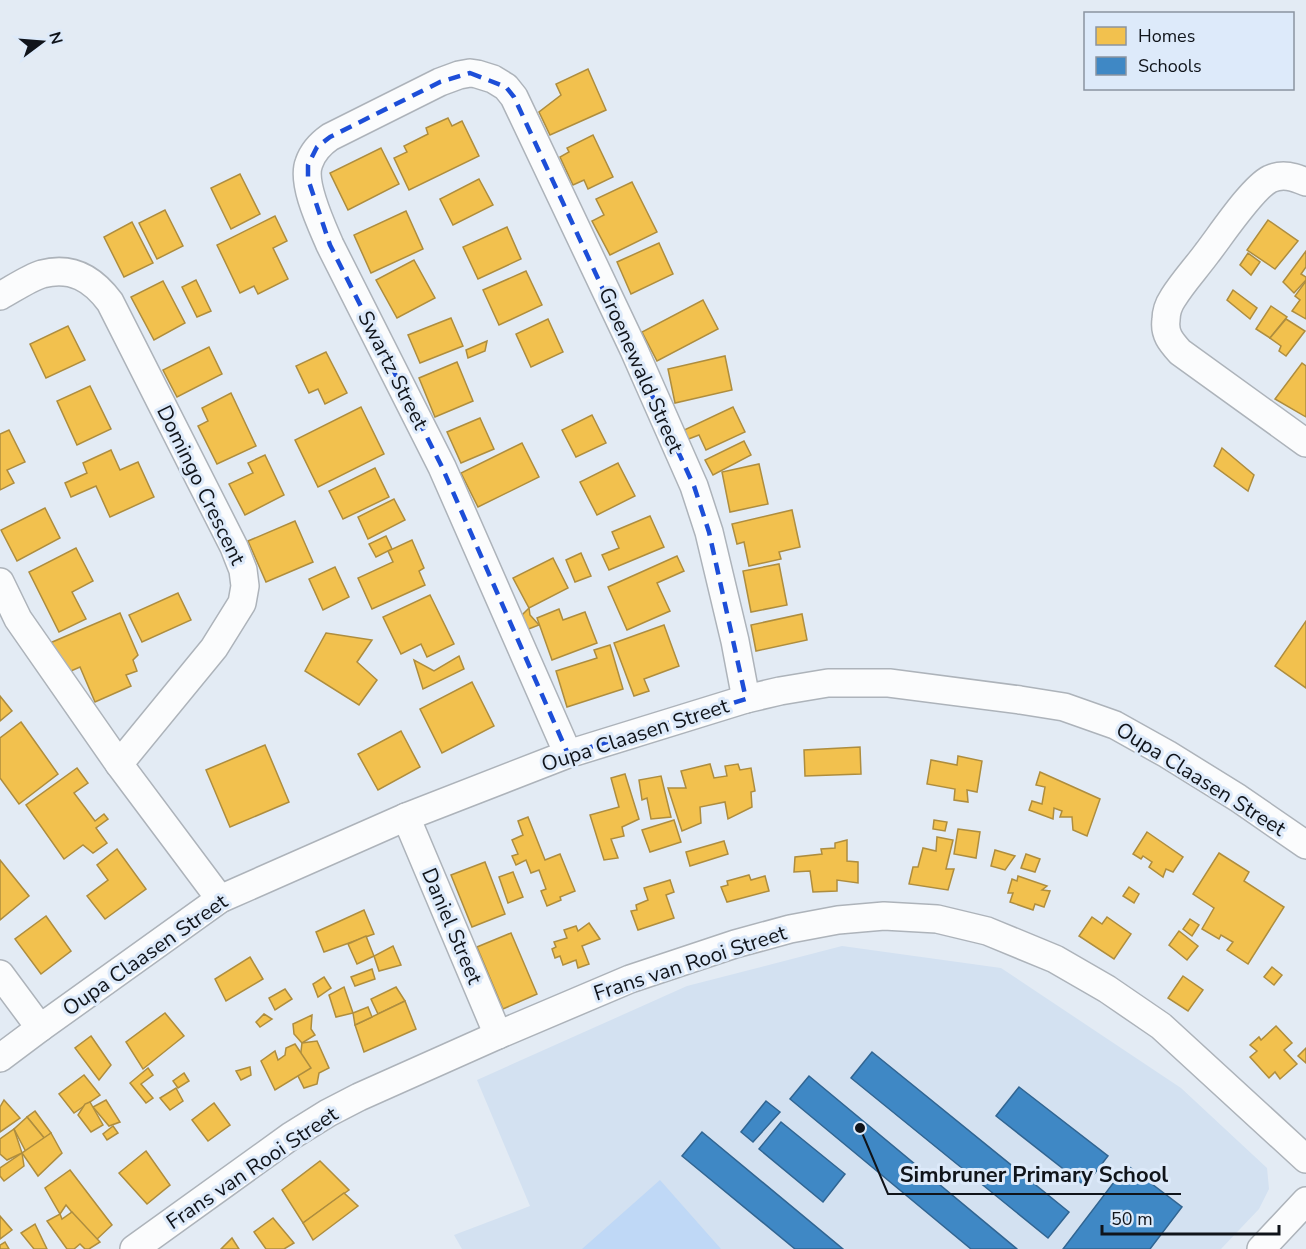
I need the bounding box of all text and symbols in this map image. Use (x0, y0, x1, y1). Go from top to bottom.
north arrow (12, 12, 72, 72)
legend (1084, 12, 1294, 90)
text: Homes (1138, 24, 1195, 48)
text: N (43, 29, 68, 47)
text: Schools (1138, 54, 1202, 78)
street label: Groenewald Street (592, 283, 690, 458)
street label: Swartz Street (351, 306, 435, 434)
street label: Domingo Crescent (150, 401, 252, 570)
street label: Oupa Claasen Street (538, 691, 733, 778)
street label: Oupa Claasen Street (1111, 715, 1292, 843)
street label: Daniel Street (415, 864, 489, 989)
street label: Oupa Claasen Street (57, 887, 233, 1022)
street label: Frans van Rooi Street (590, 918, 791, 1007)
street label: Frans van Rooi Street (161, 1100, 344, 1236)
callout: Simbruner Primary School (888, 1154, 1181, 1194)
text: Simbruner Primary School (900, 1160, 1168, 1190)
scale bar (1102, 1198, 1279, 1236)
text: 50 m (1111, 1207, 1153, 1231)

